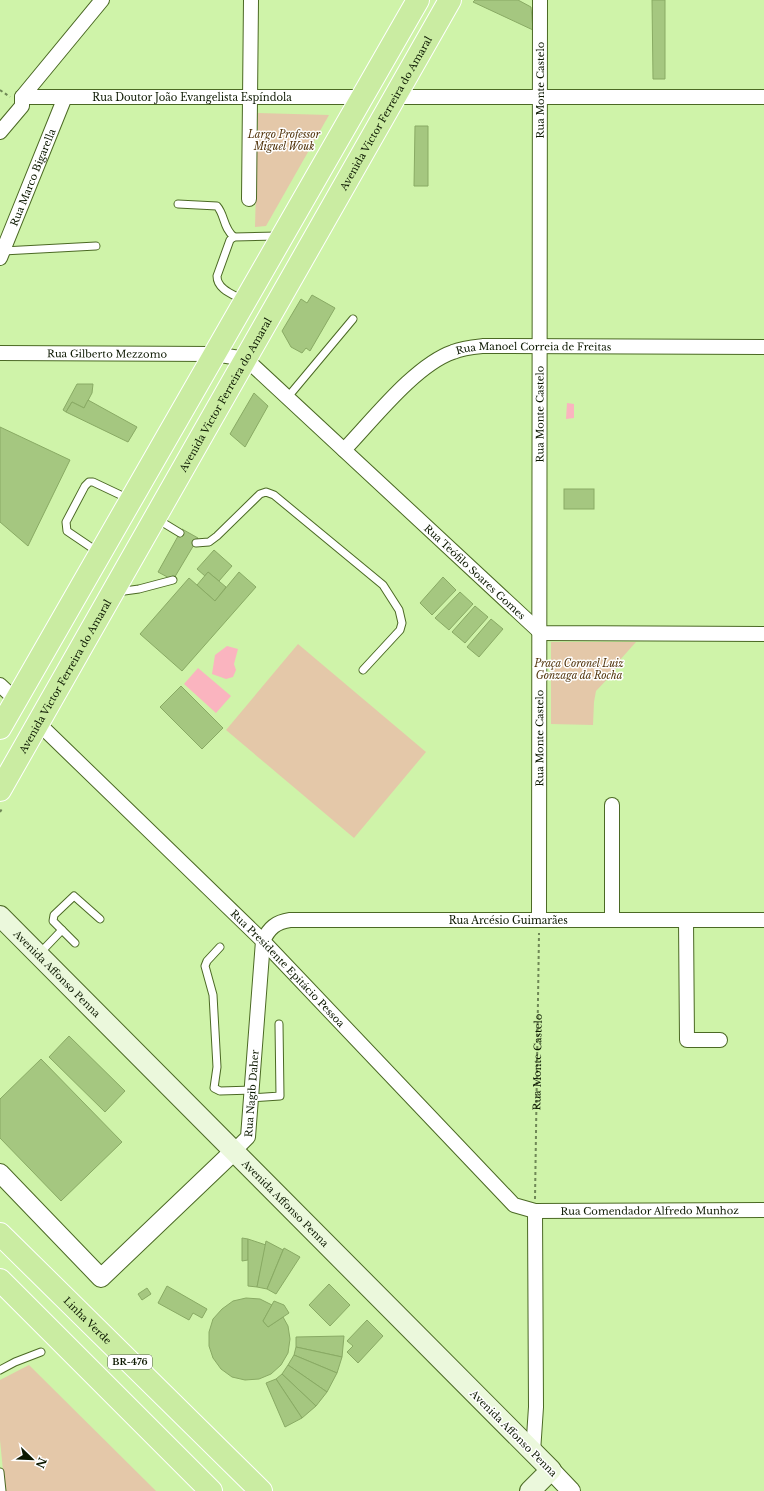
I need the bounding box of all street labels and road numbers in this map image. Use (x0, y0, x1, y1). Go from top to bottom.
street label: Avenida Victor Ferreira do Amaral (337, 34, 435, 194)
street label: Rua Monte Castelo (534, 41, 547, 138)
street label: Rua Doutor João Evangelista Espíndola (92, 91, 292, 104)
street label: Rua Marco Bigarella (8, 126, 59, 228)
street label: Avenida Victor Ferreira do Amaral (176, 316, 275, 475)
street label: Rua Manoel Correia de Freitas (454, 340, 612, 357)
street label: Rua Gilberto Mezzomo (47, 347, 167, 361)
street label: Rua Monte Castelo (533, 365, 547, 462)
street label: Rua Teófilo Soares Gomes (421, 522, 528, 623)
street label: Avenida Victor Ferreira do Amaral (16, 597, 114, 757)
street label: Rua Monte Castelo (533, 689, 546, 786)
street label: Rua Presidente Epitácio Pessoa (228, 907, 348, 1030)
street label: Rua Arcésio Guimarães (449, 914, 568, 927)
street label: Avenida Affonso Penna (10, 927, 103, 1020)
street label: Rua Monte Castelo (530, 1013, 545, 1111)
street label: Rua Nagib Daher (242, 1049, 262, 1138)
street label: Avenida Affonso Penna (238, 1156, 332, 1250)
street label: Rua Comendador Alfredo Munhoz (560, 1204, 739, 1218)
street label: Linha Verde (61, 1294, 114, 1347)
road number: BR-476 (108, 1355, 152, 1369)
street label: Avenida Affonso Penna (467, 1386, 560, 1480)

